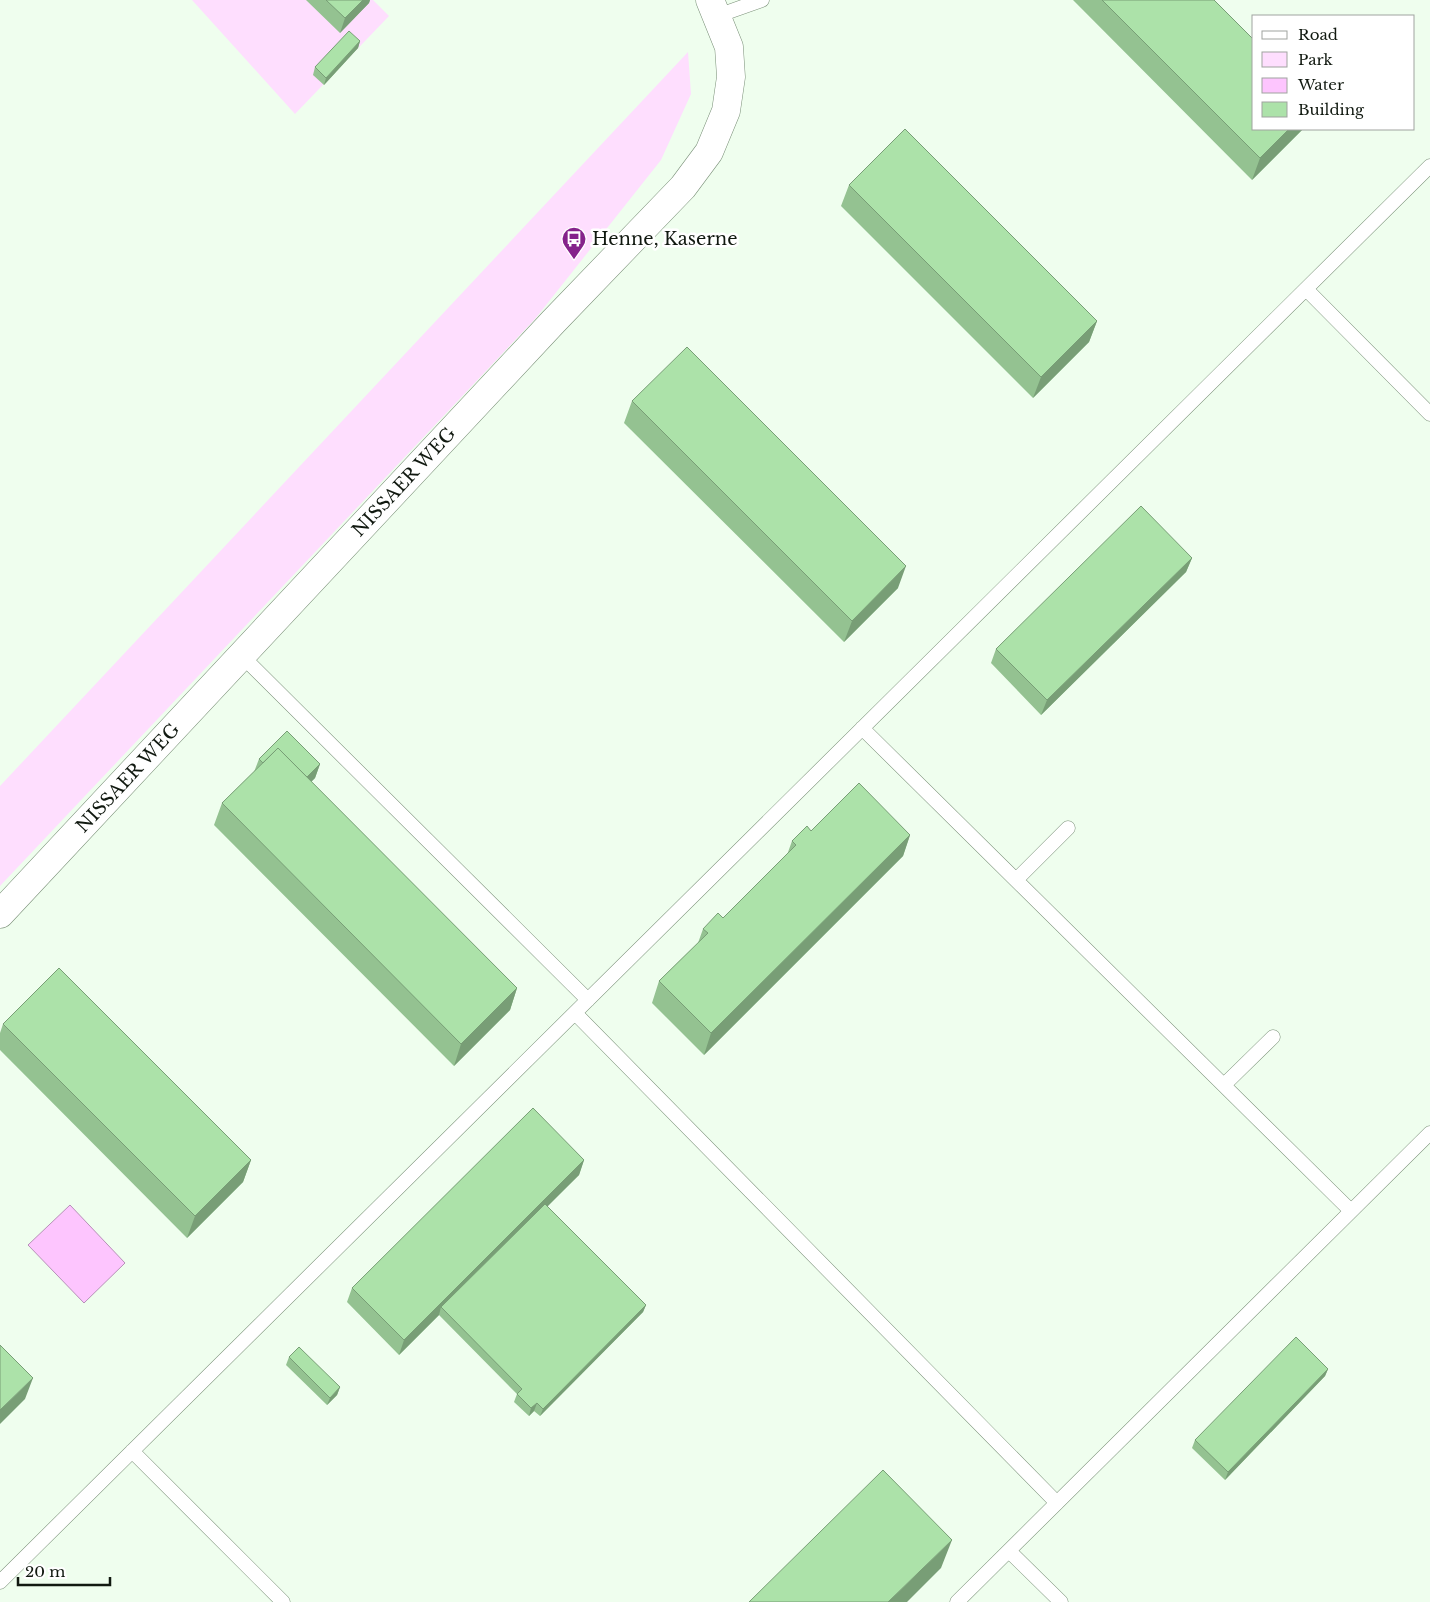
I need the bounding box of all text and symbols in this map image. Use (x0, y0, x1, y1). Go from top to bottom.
legend (1252, 15, 1415, 130)
text: Road (1298, 25, 1338, 44)
text: Park (1298, 50, 1334, 69)
text: Water (1297, 75, 1345, 94)
text: Building (1298, 100, 1365, 119)
bus stop icon: Henne, Kaserne (561, 226, 587, 260)
place label: Henne, Kaserne (592, 228, 738, 250)
street label: NISSAER WEG (348, 422, 461, 541)
street label: NISSAER WEG (72, 718, 185, 837)
scale bar (18, 1554, 110, 1586)
text: 20 m (25, 1562, 65, 1581)

